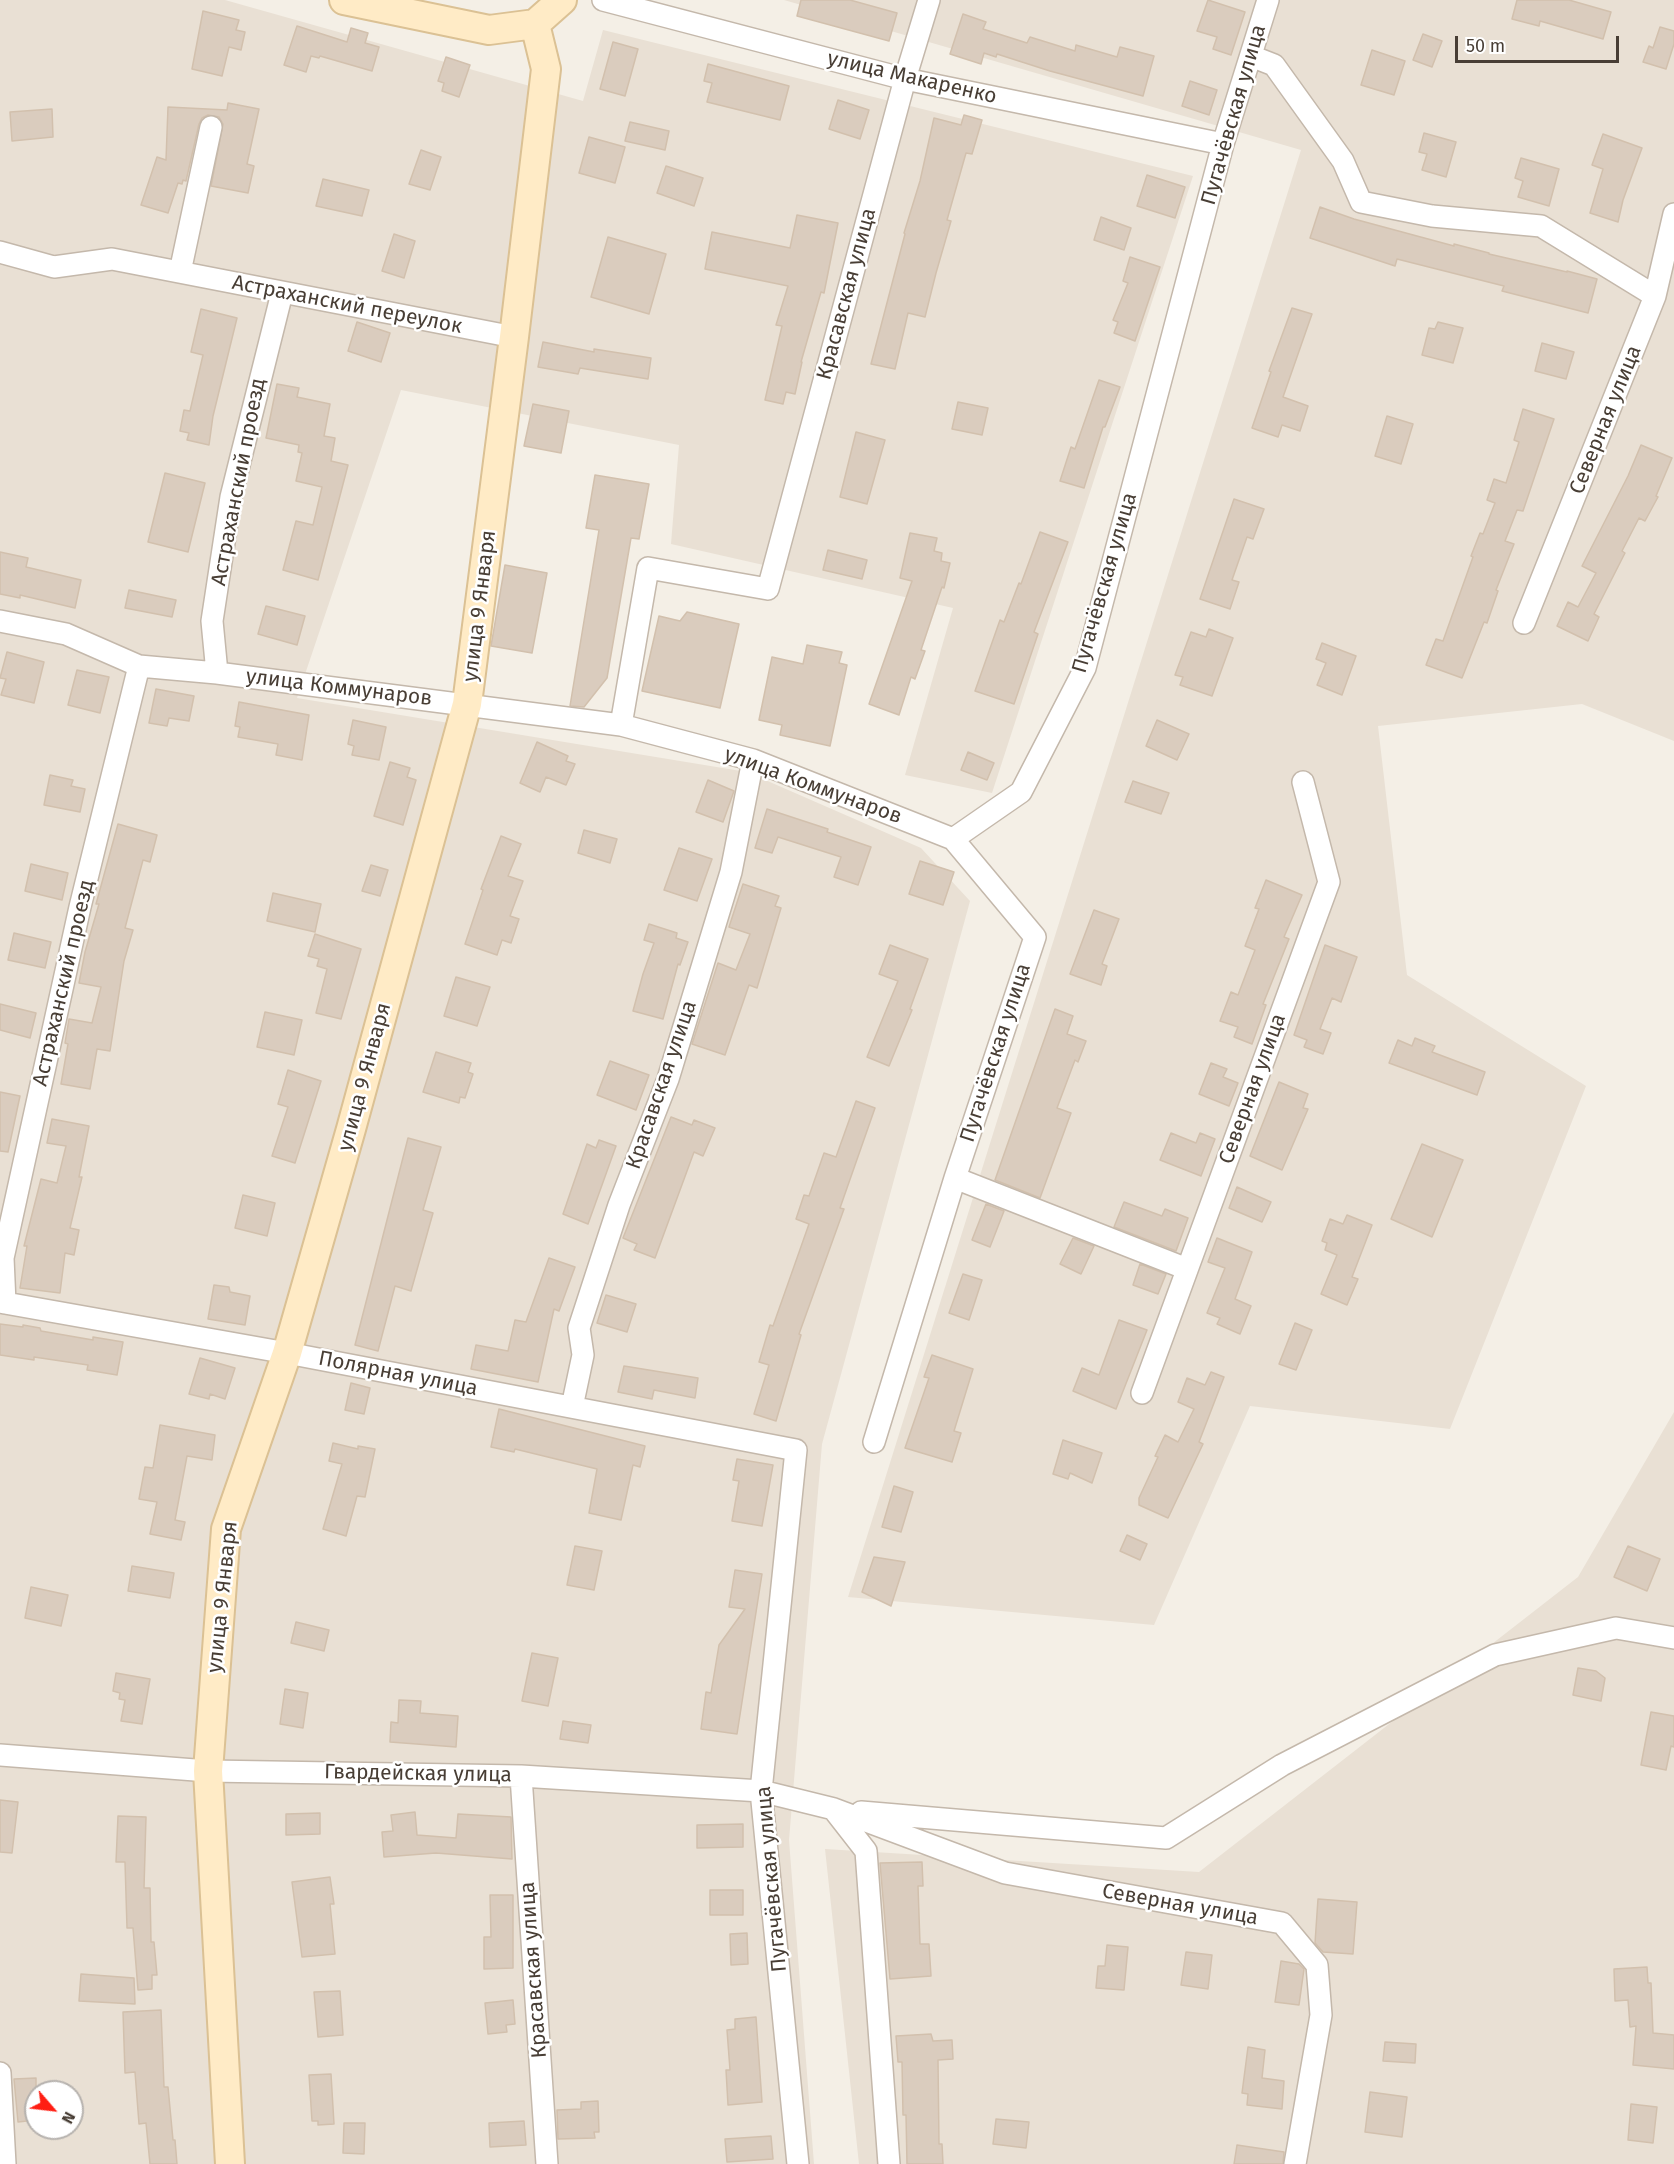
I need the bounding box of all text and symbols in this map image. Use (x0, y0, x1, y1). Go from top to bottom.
street label: Пугачёвская улица (1196, 22, 1272, 208)
scale bar (1458, 24, 1622, 62)
text: 50 m (1466, 35, 1505, 57)
street label: улица Макаренко (825, 46, 999, 110)
street label: Красавская улица (812, 205, 882, 383)
street label: Астраханский переулок (230, 270, 464, 340)
street label: Северная улица (1565, 342, 1647, 498)
street label: Астраханский проезд (207, 376, 271, 588)
street label: Пугачёвская улица (1067, 490, 1143, 676)
street label: улица 9 Января (458, 529, 502, 683)
street label: улица Коммунаров (245, 664, 433, 712)
street label: улица Коммунаров (721, 742, 905, 830)
street label: Астраханский проезд (28, 877, 100, 1089)
street label: Пугачёвская улица (955, 960, 1037, 1146)
street label: Красавская улица (621, 997, 703, 1173)
street label: улица 9 Января (333, 1000, 397, 1154)
street label: Северная улица (1214, 1010, 1292, 1168)
street label: Полярная улица (316, 1346, 480, 1402)
street label: улица 9 Января (202, 1520, 244, 1674)
street label: Гвардейская улица (324, 1760, 512, 1788)
street label: Пугачёвская улица (751, 1785, 793, 1973)
street label: Северная улица (1100, 1879, 1260, 1931)
street label: Красавская улица (515, 1881, 553, 2059)
north arrow (24, 2080, 84, 2140)
text: N (58, 2109, 79, 2127)

